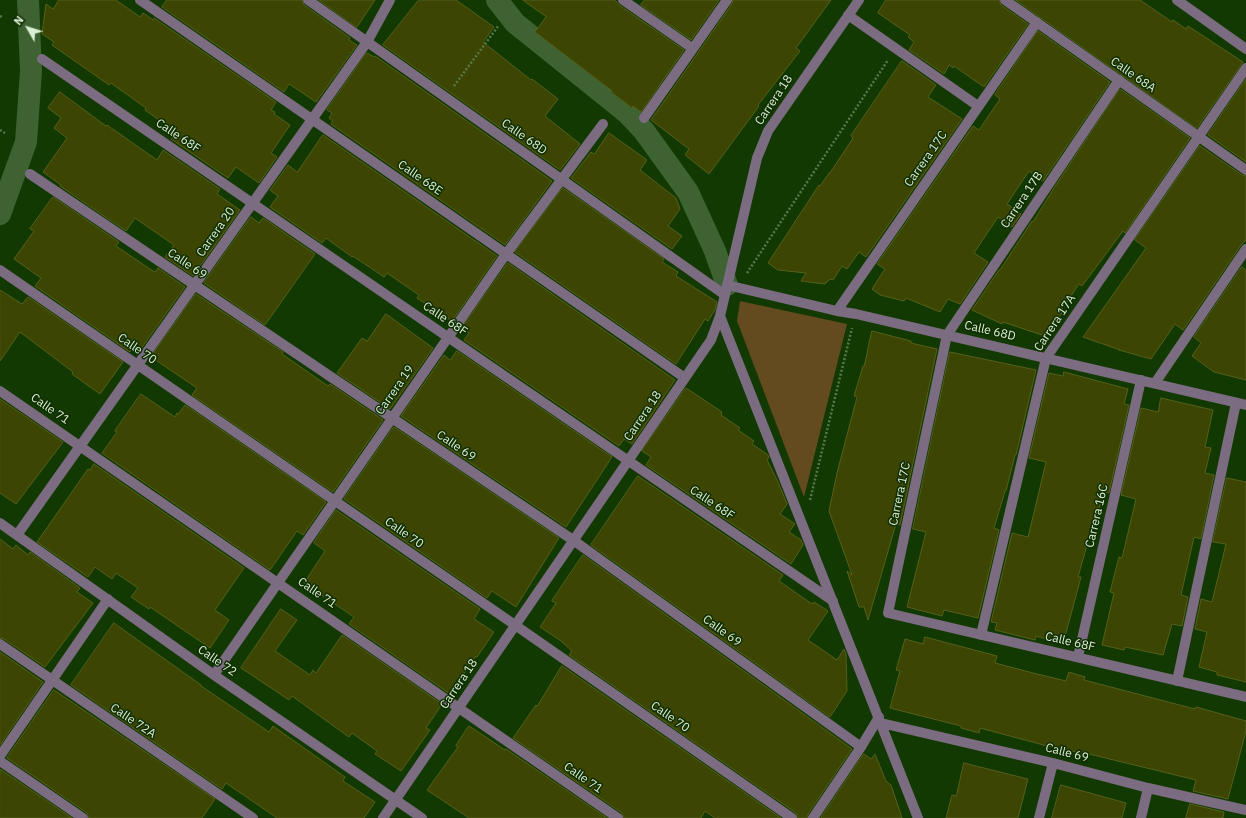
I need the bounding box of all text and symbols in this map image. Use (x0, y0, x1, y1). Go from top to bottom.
north arrow (8, 8, 48, 48)
text: N (11, 13, 27, 28)
street label: Calle 68A (1108, 54, 1158, 96)
street label: Carrera 18 (752, 72, 796, 128)
street label: Calle 68F (153, 116, 203, 156)
street label: Calle 68D (498, 116, 550, 158)
street label: Carrera 17C (902, 128, 950, 190)
street label: Calle 68E (395, 157, 445, 199)
street label: Carrera 17B (998, 169, 1046, 231)
street label: Carrera 20 (194, 204, 238, 260)
street label: Calle 69 (165, 246, 209, 282)
street label: Carrera 17A (1031, 292, 1079, 354)
street label: Calle 68F (420, 299, 470, 339)
street label: Calle 68D (963, 318, 1017, 344)
street label: Calle 70 (115, 330, 159, 368)
street label: Carrera 19 (373, 362, 417, 418)
street label: Carrera 18 (621, 388, 665, 444)
street label: Calle 71 (28, 390, 72, 428)
street label: Calle 69 (434, 428, 478, 464)
street label: Carrera 17C (886, 461, 914, 527)
street label: Calle 68F (687, 483, 737, 523)
street label: Carrera 16C (1083, 483, 1111, 549)
street label: Calle 70 (382, 514, 426, 552)
street label: Calle 71 (295, 574, 339, 612)
street label: Calle 69 (700, 612, 744, 650)
street label: Calle 68F (1044, 629, 1096, 655)
street label: Calle 72 (195, 642, 239, 680)
street label: Carrera 18 (437, 656, 481, 712)
street label: Calle 70 (648, 698, 692, 736)
street label: Calle 72A (107, 701, 159, 741)
street label: Calle 69 (1044, 741, 1090, 765)
street label: Calle 71 (561, 759, 605, 797)

